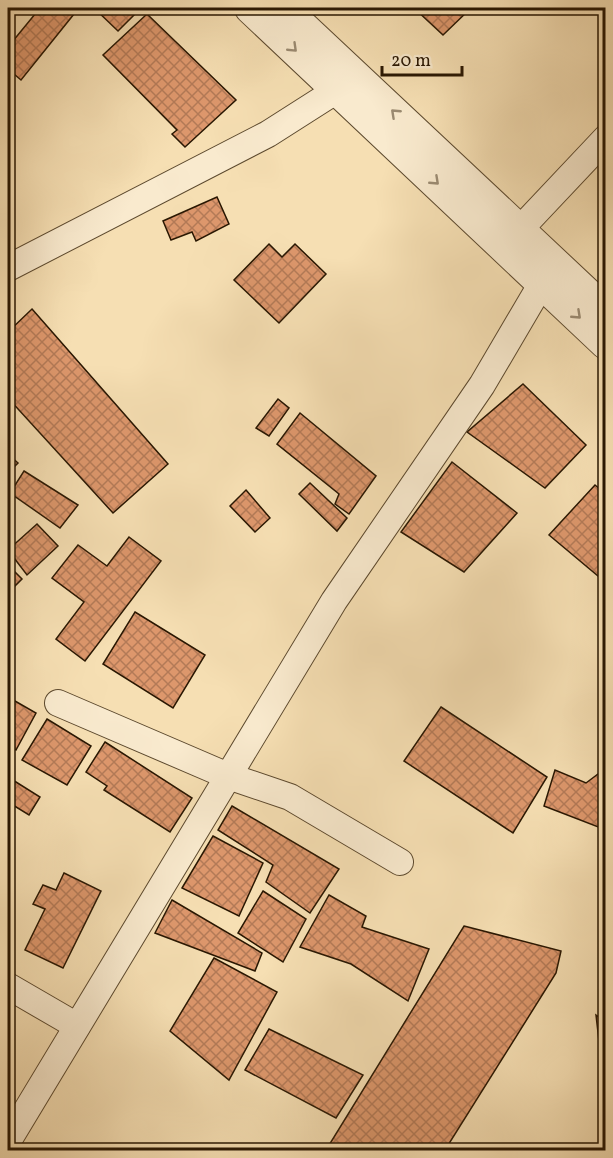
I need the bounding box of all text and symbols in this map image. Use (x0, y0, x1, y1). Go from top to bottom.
scale bar (382, 39, 462, 77)
one-way arrow (286, 41, 297, 52)
text: 20 m (391, 49, 431, 74)
one-way arrow (391, 109, 402, 120)
one-way arrow (429, 174, 439, 185)
one-way arrow (569, 308, 580, 319)

